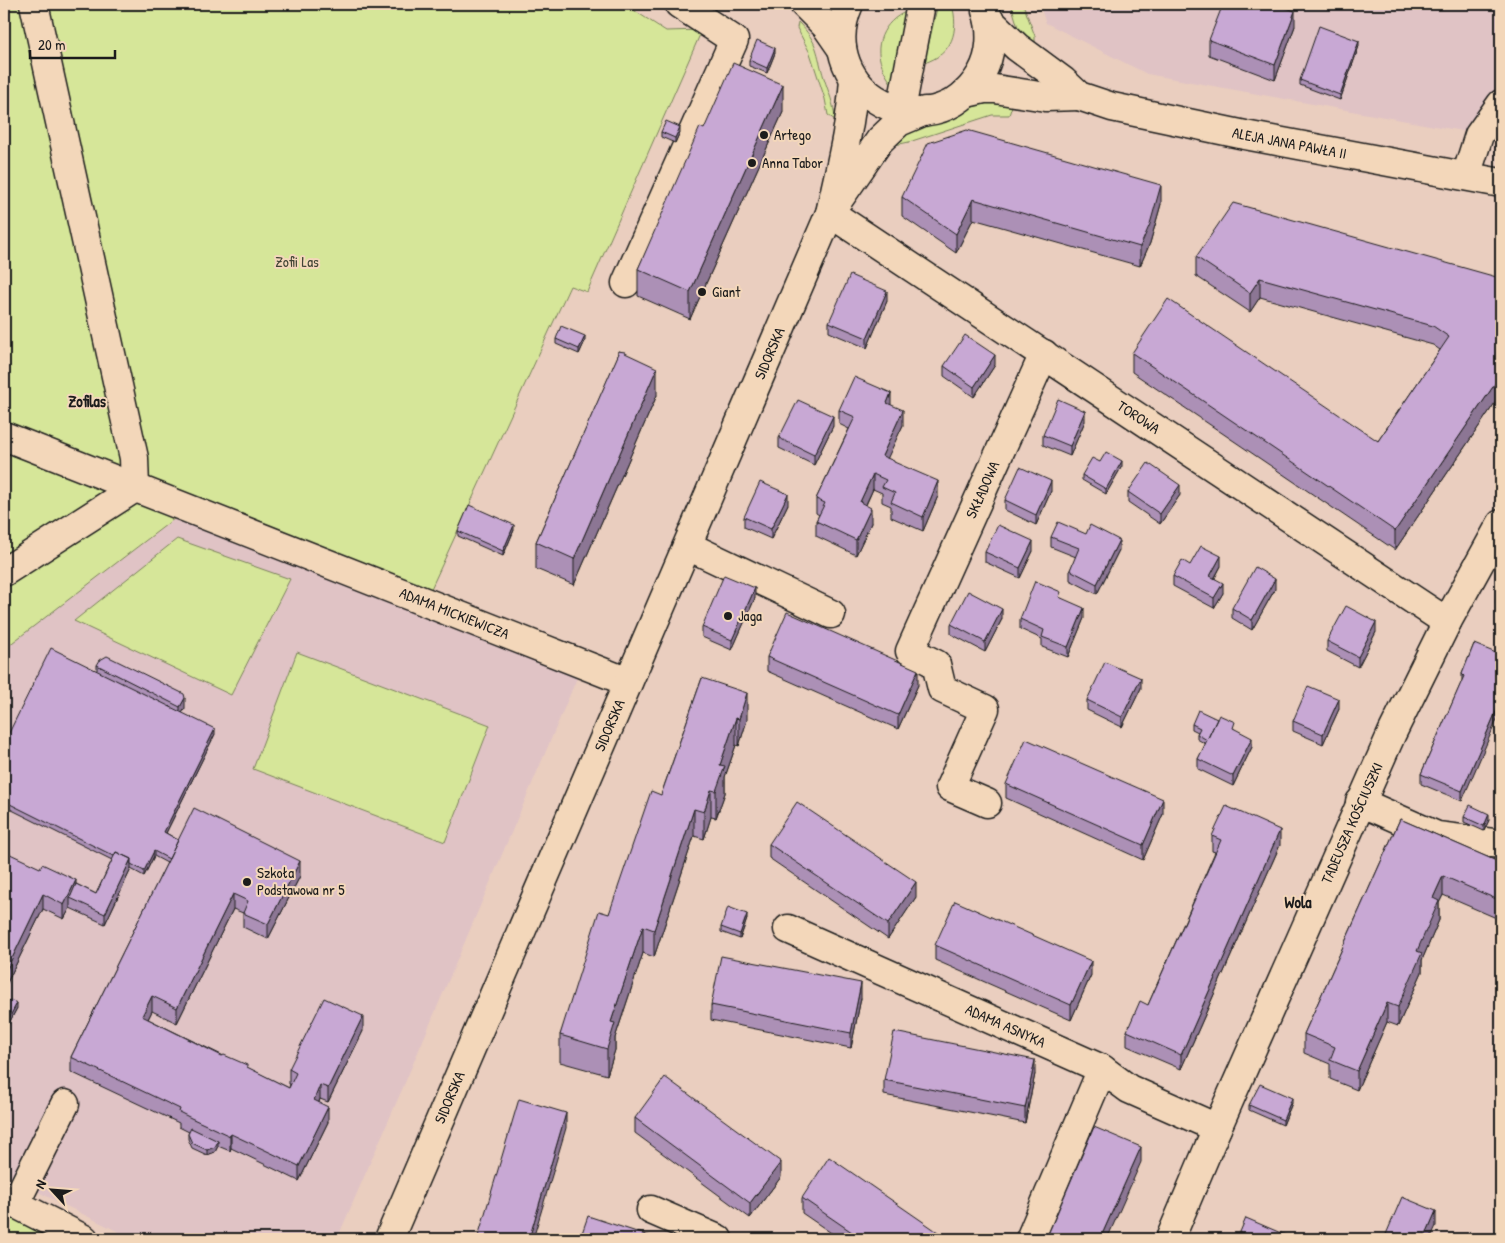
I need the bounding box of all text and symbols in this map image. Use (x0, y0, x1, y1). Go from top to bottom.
scale bar (30, 28, 115, 60)
text: 20 m (38, 34, 65, 55)
street label: ALEJA JANA PAWŁA II (1230, 122, 1349, 164)
place label: Artego (774, 124, 811, 145)
marker: Artego (758, 129, 770, 141)
place label: Anna Tabor (762, 152, 823, 173)
marker: Anna Tabor (746, 157, 758, 169)
park label: Zofii Las (275, 251, 319, 272)
place label: Giant (712, 281, 741, 302)
marker: Giant (696, 286, 708, 298)
street label: SIDORSKA (749, 323, 790, 382)
district label: Zofilas (68, 390, 107, 412)
street label: TOROWA (1113, 395, 1165, 439)
street label: SKŁADOWA (960, 457, 1005, 522)
street label: ADAMA MICKIEWICZA (397, 582, 513, 644)
place label: Jaga (738, 605, 762, 626)
marker: Jaga (722, 610, 734, 622)
street label: SIDORSKA (589, 695, 630, 755)
street label: TADEUSZA KOŚCIUSZKI (1316, 759, 1388, 887)
place label: Szkoła Podstawowa nr 5 (257, 862, 345, 900)
marker: Szkoła Podstawowa nr 5 (241, 876, 253, 888)
district label: Wola (1285, 891, 1312, 913)
street label: ADAMA ASNYKA (962, 998, 1050, 1053)
street label: SIDORSKA (429, 1067, 470, 1127)
north arrow (28, 1166, 78, 1216)
text: N (30, 1176, 50, 1192)

